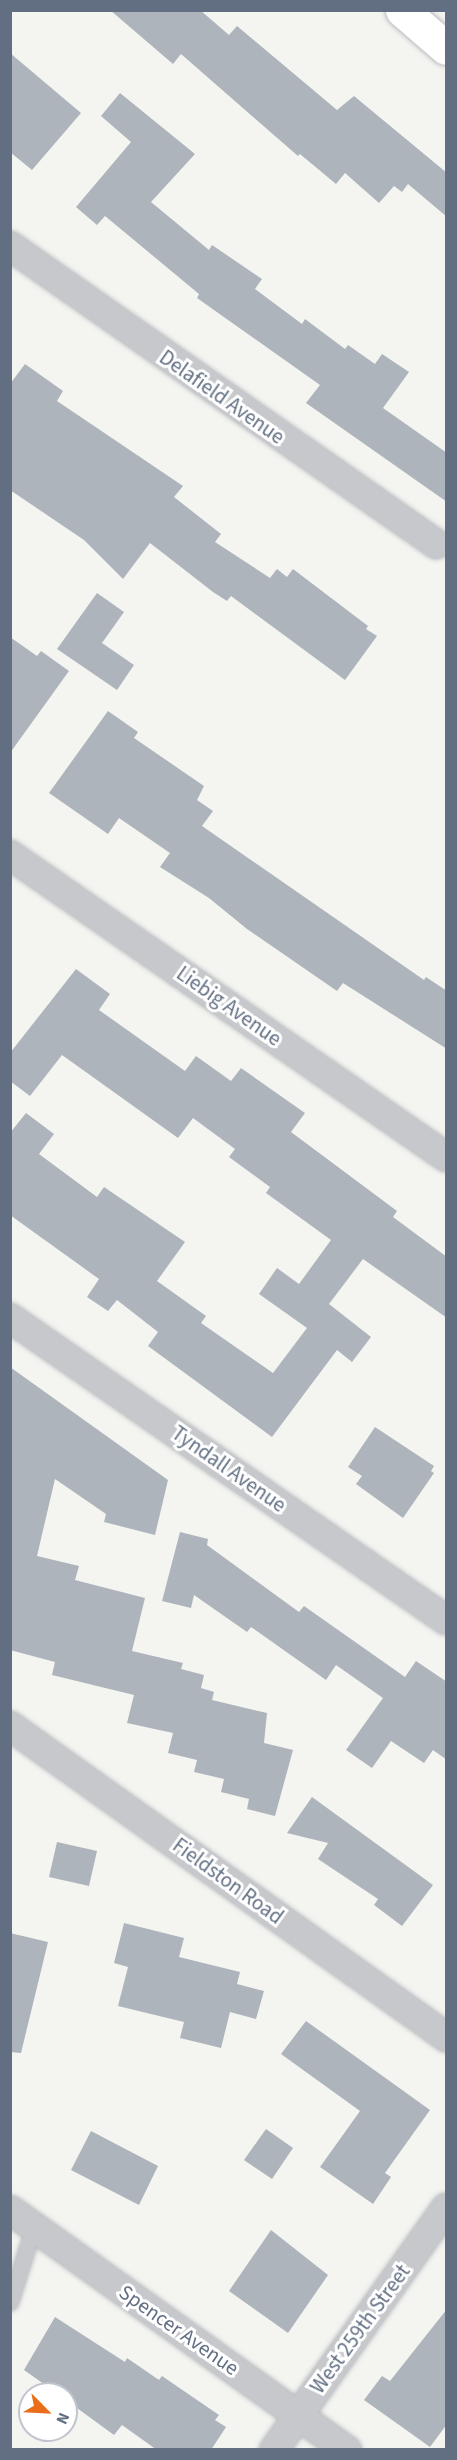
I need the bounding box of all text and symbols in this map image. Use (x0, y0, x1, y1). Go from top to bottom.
street label: Delafield Avenue (155, 345, 289, 449)
street label: Liebig Avenue (172, 961, 286, 1051)
street label: Tyndall Avenue (167, 1420, 291, 1518)
street label: Fieldston Road (168, 1833, 288, 1929)
street label: West 259th Street (305, 2260, 415, 2398)
street label: Spencer Avenue (114, 2279, 244, 2381)
north arrow (18, 2382, 78, 2442)
text: N (50, 2409, 75, 2428)

